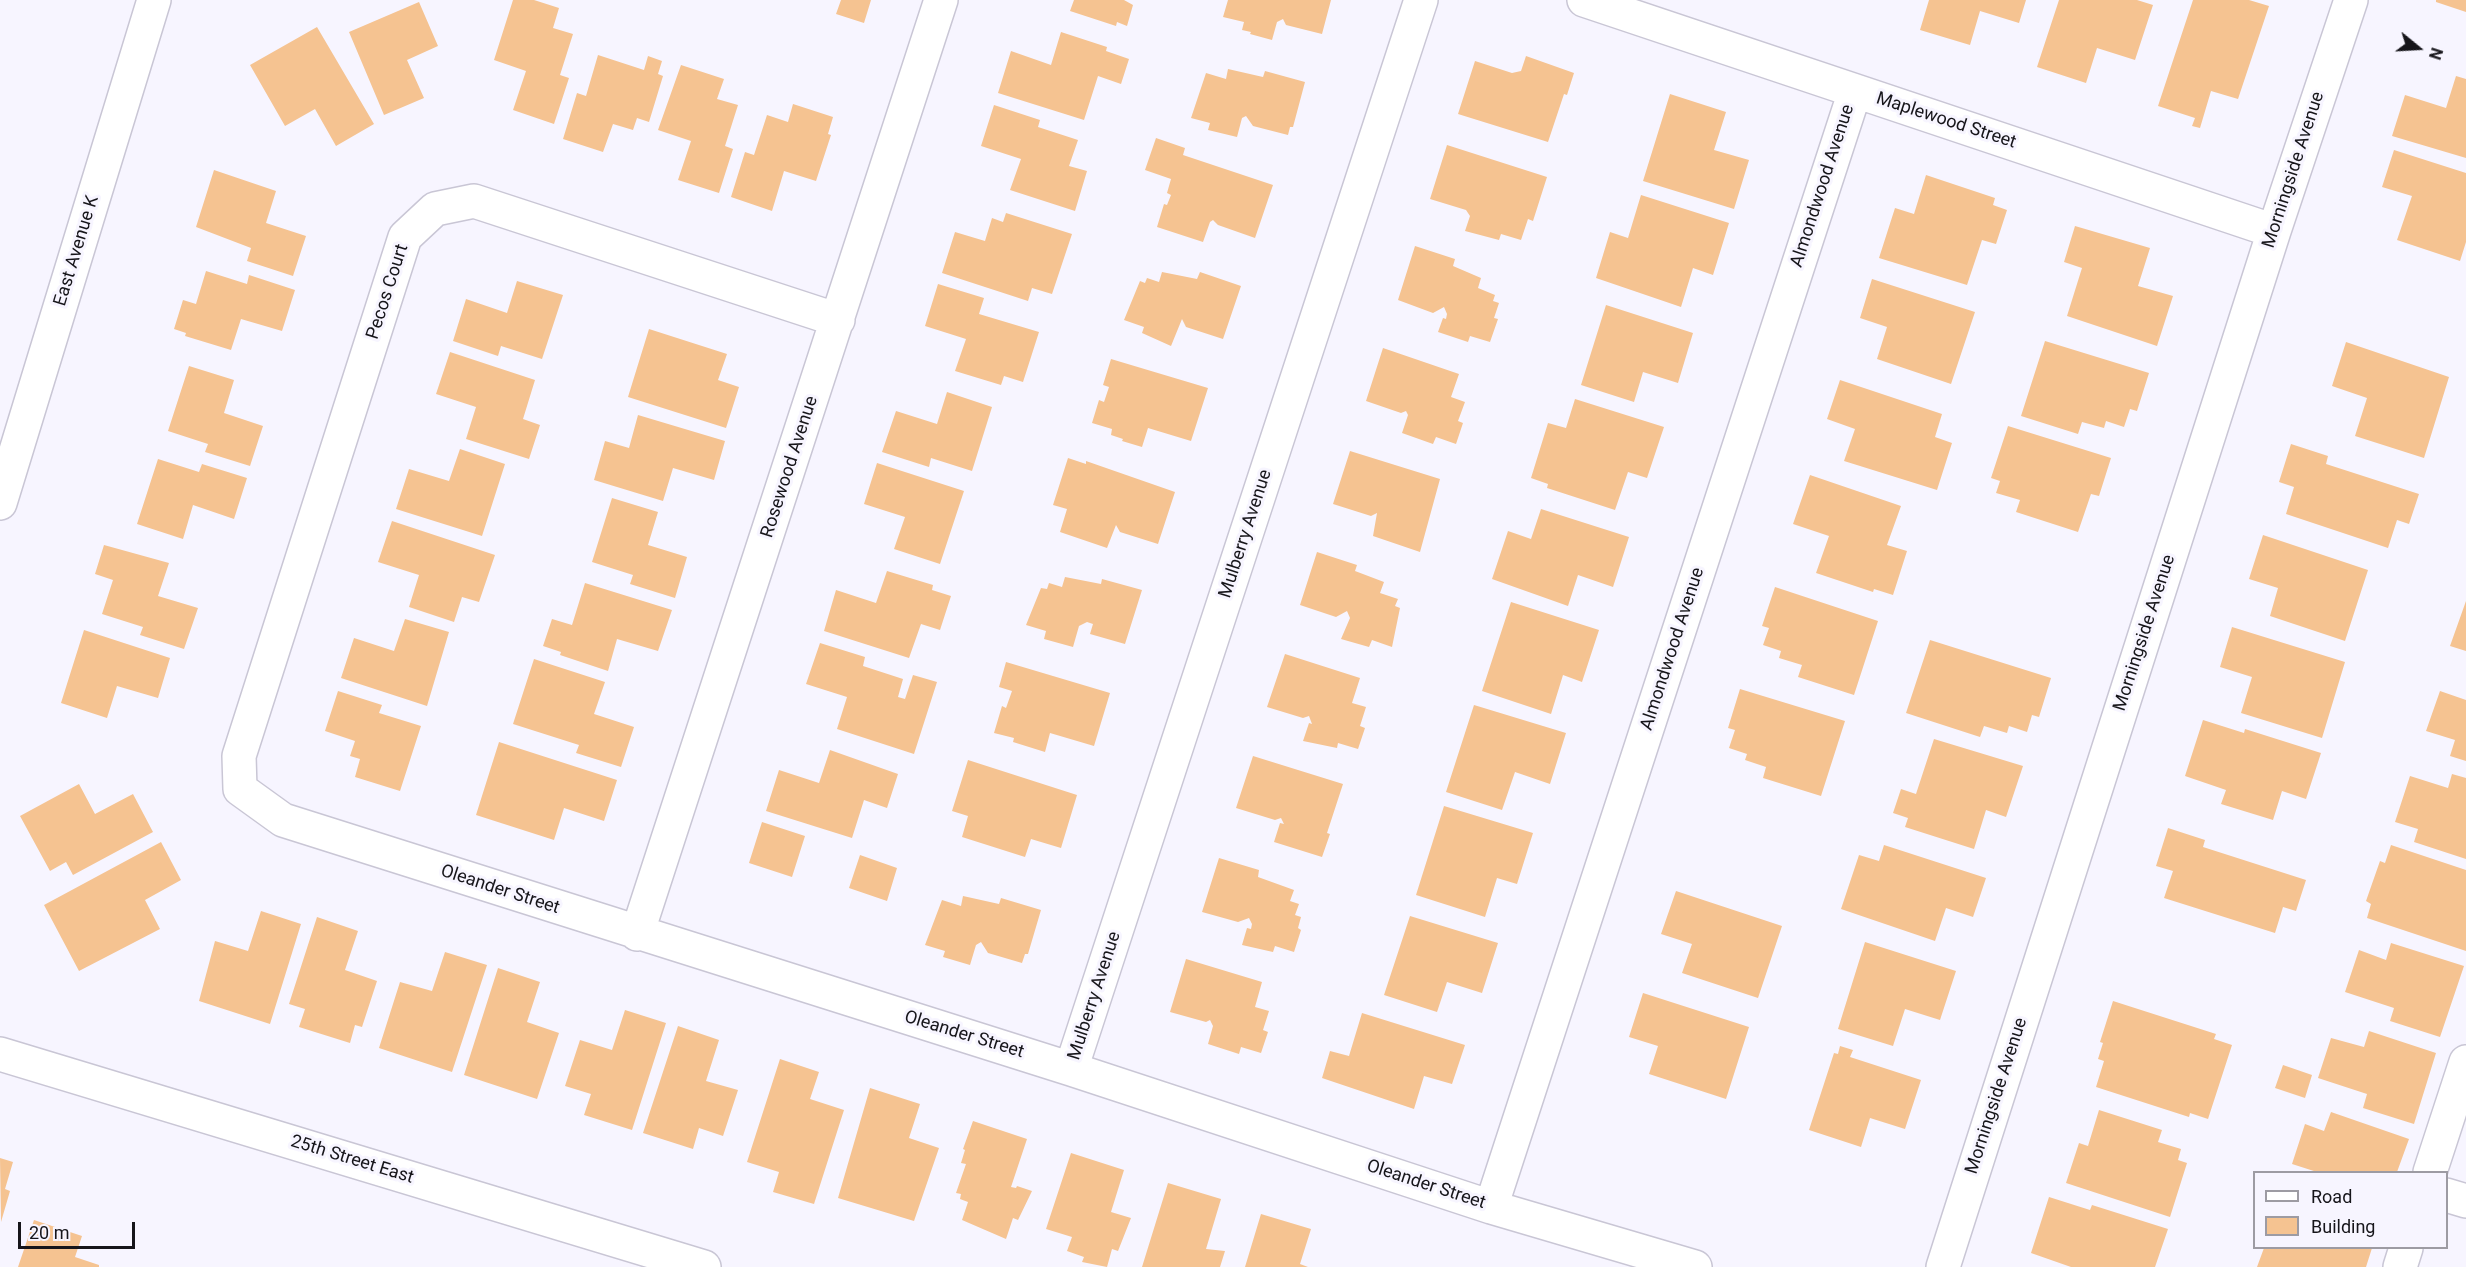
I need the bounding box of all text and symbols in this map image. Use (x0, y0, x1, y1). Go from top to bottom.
north arrow (2388, 18, 2448, 78)
text: N (2425, 45, 2446, 62)
street label: Maplewood Street (1873, 88, 2019, 154)
street label: Morningside Avenue (2259, 89, 2329, 251)
street label: Almondwood Avenue (1786, 102, 1860, 270)
street label: East Avenue K (50, 193, 104, 309)
street label: Pecos Court (363, 242, 413, 342)
street label: Rosewood Avenue (757, 393, 823, 541)
street label: Mulberry Avenue (1215, 467, 1277, 601)
street label: Morningside Avenue (2110, 552, 2180, 714)
street label: Almondwood Avenue (1636, 565, 1710, 733)
street label: Oleander Street (438, 861, 562, 919)
street label: Mulberry Avenue (1064, 929, 1126, 1063)
street label: Oleander Street (902, 1007, 1026, 1063)
street label: Morningside Avenue (1962, 1015, 2032, 1177)
street label: 25th Street East (288, 1131, 416, 1189)
street label: Oleander Street (1364, 1156, 1488, 1214)
legend (2253, 1171, 2448, 1249)
text: Road (2311, 1186, 2352, 1207)
scale bar (21, 1210, 138, 1248)
text: Building (2311, 1216, 2375, 1237)
text: 20 m (29, 1222, 69, 1243)

